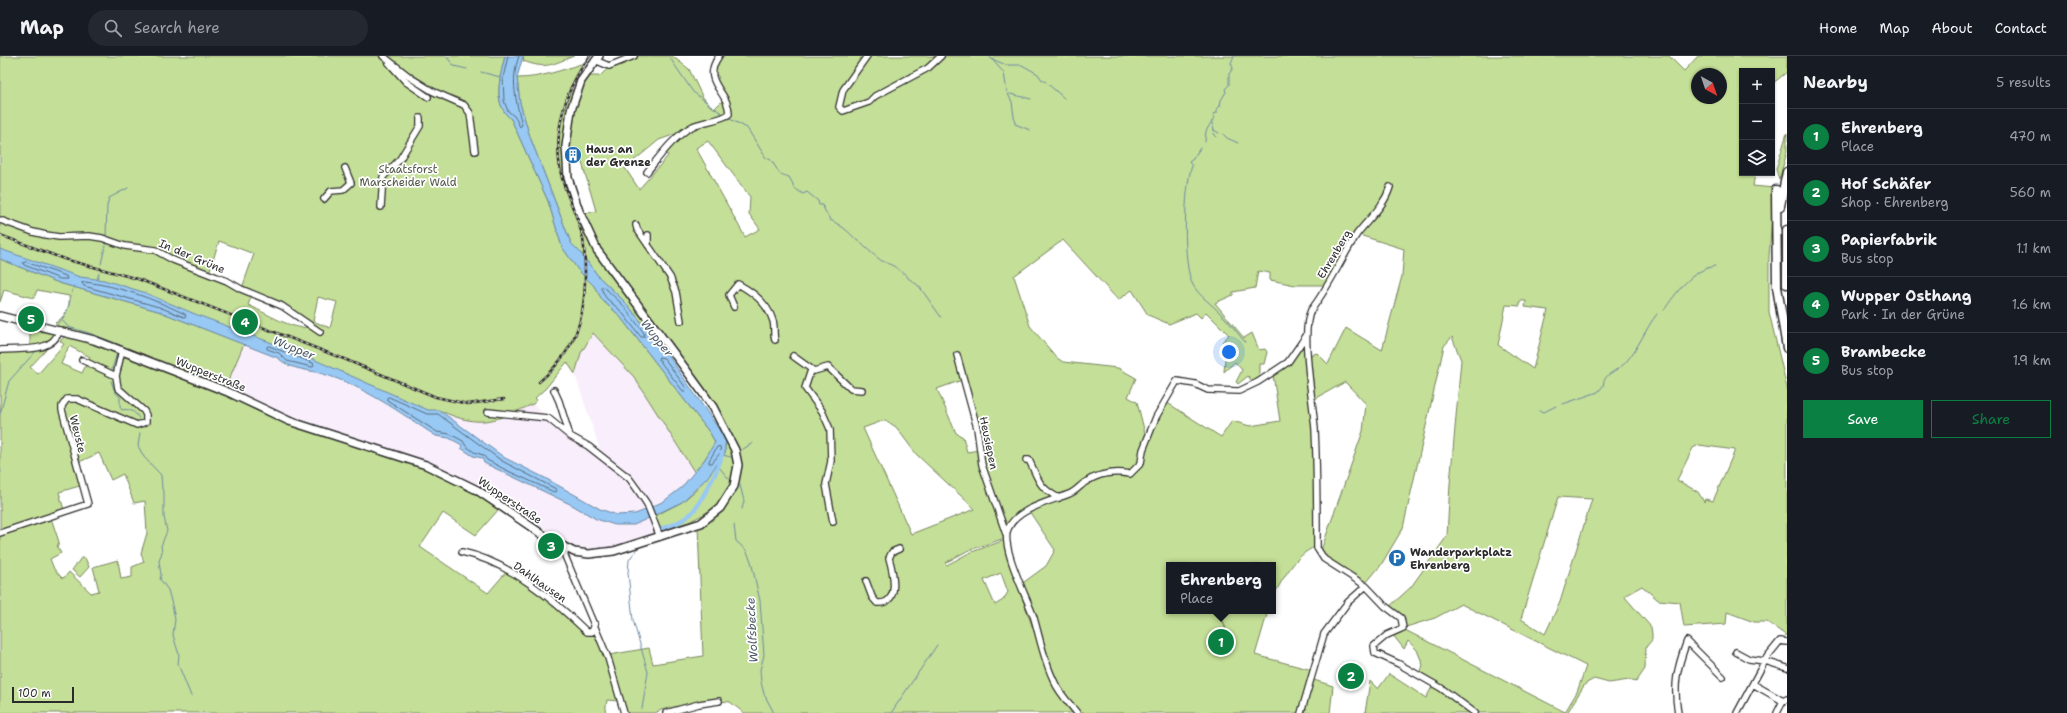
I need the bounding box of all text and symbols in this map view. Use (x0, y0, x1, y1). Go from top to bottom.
search box (88, 10, 368, 46)
text: Map (20, 15, 64, 40)
icon: search (102, 17, 124, 39)
text: Search here (134, 18, 220, 38)
text: Home (1819, 19, 1858, 37)
text: Map (1880, 19, 1910, 37)
text: About (1932, 19, 1973, 37)
text: Contact (1995, 19, 2047, 37)
north arrow (1691, 68, 1727, 104)
map controls (1739, 68, 1775, 176)
button: + (1739, 68, 1775, 104)
text: Nearby (1803, 71, 1868, 93)
text: 5 results (1996, 74, 2051, 91)
button: − (1739, 104, 1775, 140)
text: Ehrenberg (1841, 118, 1923, 138)
text: 1 (1813, 128, 1819, 145)
text: 470 m (2009, 128, 2051, 145)
text: Place (1841, 138, 1874, 155)
button: layers (1739, 140, 1775, 176)
place label: Haus an der Grenze (586, 142, 651, 170)
building icon: Haus an der Grenze (563, 145, 583, 165)
park label: Staatsforst Marscheider Wald (359, 162, 457, 190)
text: Hof Schäfer (1841, 174, 1931, 194)
text: 2 (1811, 184, 1821, 201)
text: 560 m (2010, 184, 2051, 201)
text: Shop · Ehrenberg (1841, 194, 1948, 211)
street label: Ehrenberg (1314, 227, 1355, 282)
text: Papierfabrik (1841, 230, 1937, 250)
street label: In der Grüne (156, 236, 227, 277)
text: 3 (1811, 240, 1821, 257)
text: 1.1 km (2016, 240, 2051, 257)
text: Bus stop (1841, 250, 1893, 267)
text: Wupper Osthang (1841, 286, 1971, 306)
text: 4 (1811, 296, 1821, 313)
text: 1.6 km (2012, 296, 2051, 313)
pin: 5 (18, 304, 44, 334)
text: Park · In der Grüne (1841, 306, 1965, 323)
pin: 4 (232, 307, 258, 337)
water label: Wupper (637, 316, 677, 360)
water label: Wupper (271, 332, 318, 364)
your location (1219, 342, 1239, 362)
text: Brambecke (1841, 342, 1926, 362)
text: 5 (1812, 352, 1820, 369)
text: 1.9 km (2013, 352, 2051, 369)
street label: Wupperstraße (174, 354, 248, 395)
text: Bus stop (1841, 362, 1893, 379)
button: Save (1803, 400, 1923, 438)
button: Share (1931, 400, 2051, 438)
street label: Weuste (66, 414, 89, 455)
street label: Heusiepen (976, 415, 1001, 471)
street label: Wupperstraße (475, 473, 545, 527)
pin: 3 (538, 531, 564, 561)
place label: Wanderparkplatz Ehrenberg (1410, 545, 1512, 573)
parking icon: Wanderparkplatz Ehrenberg (1387, 548, 1407, 568)
street label: Dahlhausen (510, 559, 570, 606)
popup (1166, 562, 1276, 614)
text: Ehrenberg (1180, 570, 1262, 590)
text: Place (1180, 590, 1213, 607)
water label: Wolfsbecke (742, 597, 762, 663)
pin: 1 (1208, 627, 1234, 657)
pin: 2 (1338, 661, 1364, 691)
scale bar (12, 685, 74, 704)
text: 100 m (18, 686, 51, 701)

